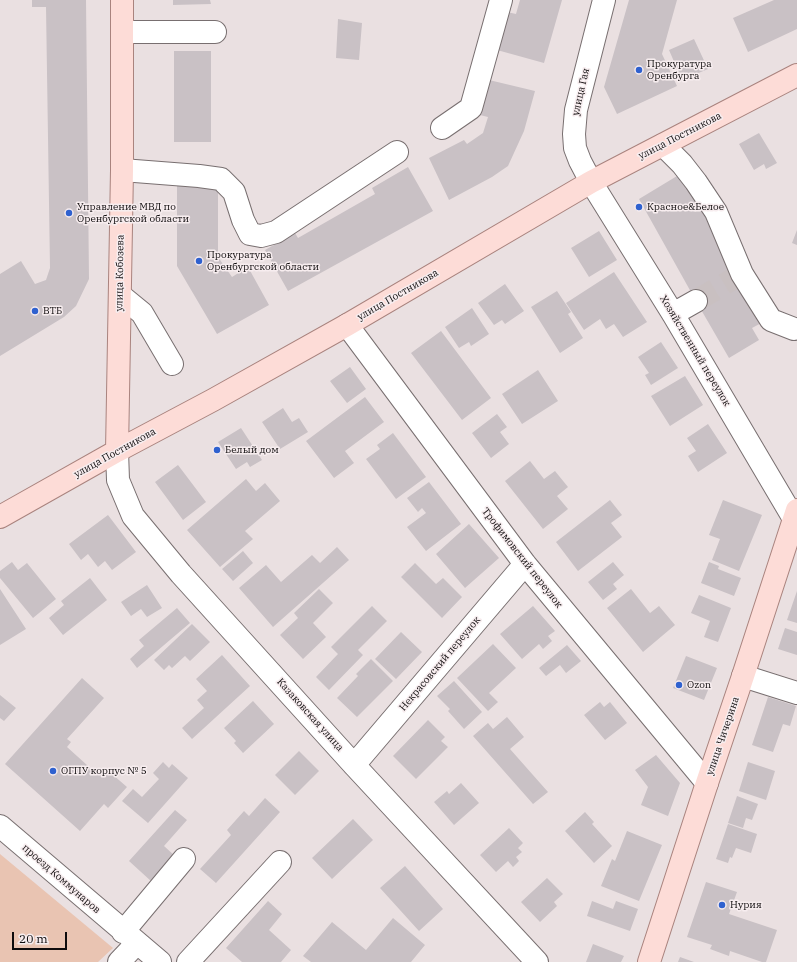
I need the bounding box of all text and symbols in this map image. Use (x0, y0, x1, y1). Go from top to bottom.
place label: Прокуратура Оренбурга (647, 58, 712, 82)
marker: Прокуратура Оренбурга (634, 65, 644, 75)
street label: улица Гая (570, 67, 592, 117)
street label: улица Постникова (636, 110, 724, 162)
place label: Управление МВД по Оренбургской области (77, 201, 189, 224)
place label: Красное&Белое (647, 201, 724, 213)
marker: Красное&Белое (634, 202, 644, 212)
marker: Управление МВД по Оренбургской области (64, 208, 74, 218)
street label: улица Кобозева (113, 234, 127, 312)
place label: Прокуратура Оренбургской области (207, 249, 319, 272)
marker: Прокуратура Оренбургской области (194, 256, 204, 266)
street label: улица Постникова (355, 267, 441, 323)
street label: Хозяйственный переулок (657, 294, 733, 408)
place label: ВТБ (43, 305, 62, 317)
marker: ВТБ (30, 306, 40, 316)
street label: улица Постникова (72, 426, 158, 480)
place label: Белый дом (225, 444, 279, 456)
marker: Белый дом (212, 445, 222, 455)
street label: Трофимовский переулок (479, 506, 565, 610)
street label: Некрасовский переулок (397, 614, 483, 714)
street label: Казаковская улица (274, 676, 346, 754)
place label: Ozon (687, 679, 711, 691)
marker: Ozon (674, 680, 684, 690)
street label: улица Чичерина (704, 695, 742, 777)
place label: ОГПУ корпус № 5 (61, 765, 147, 777)
marker: ОГПУ корпус № 5 (48, 766, 58, 776)
street label: проезд Коммунаров (20, 842, 102, 916)
place label: Нурия (730, 899, 762, 911)
marker: Нурия (717, 900, 727, 910)
scale bar (14, 924, 69, 950)
text: 20 m (19, 931, 48, 946)

